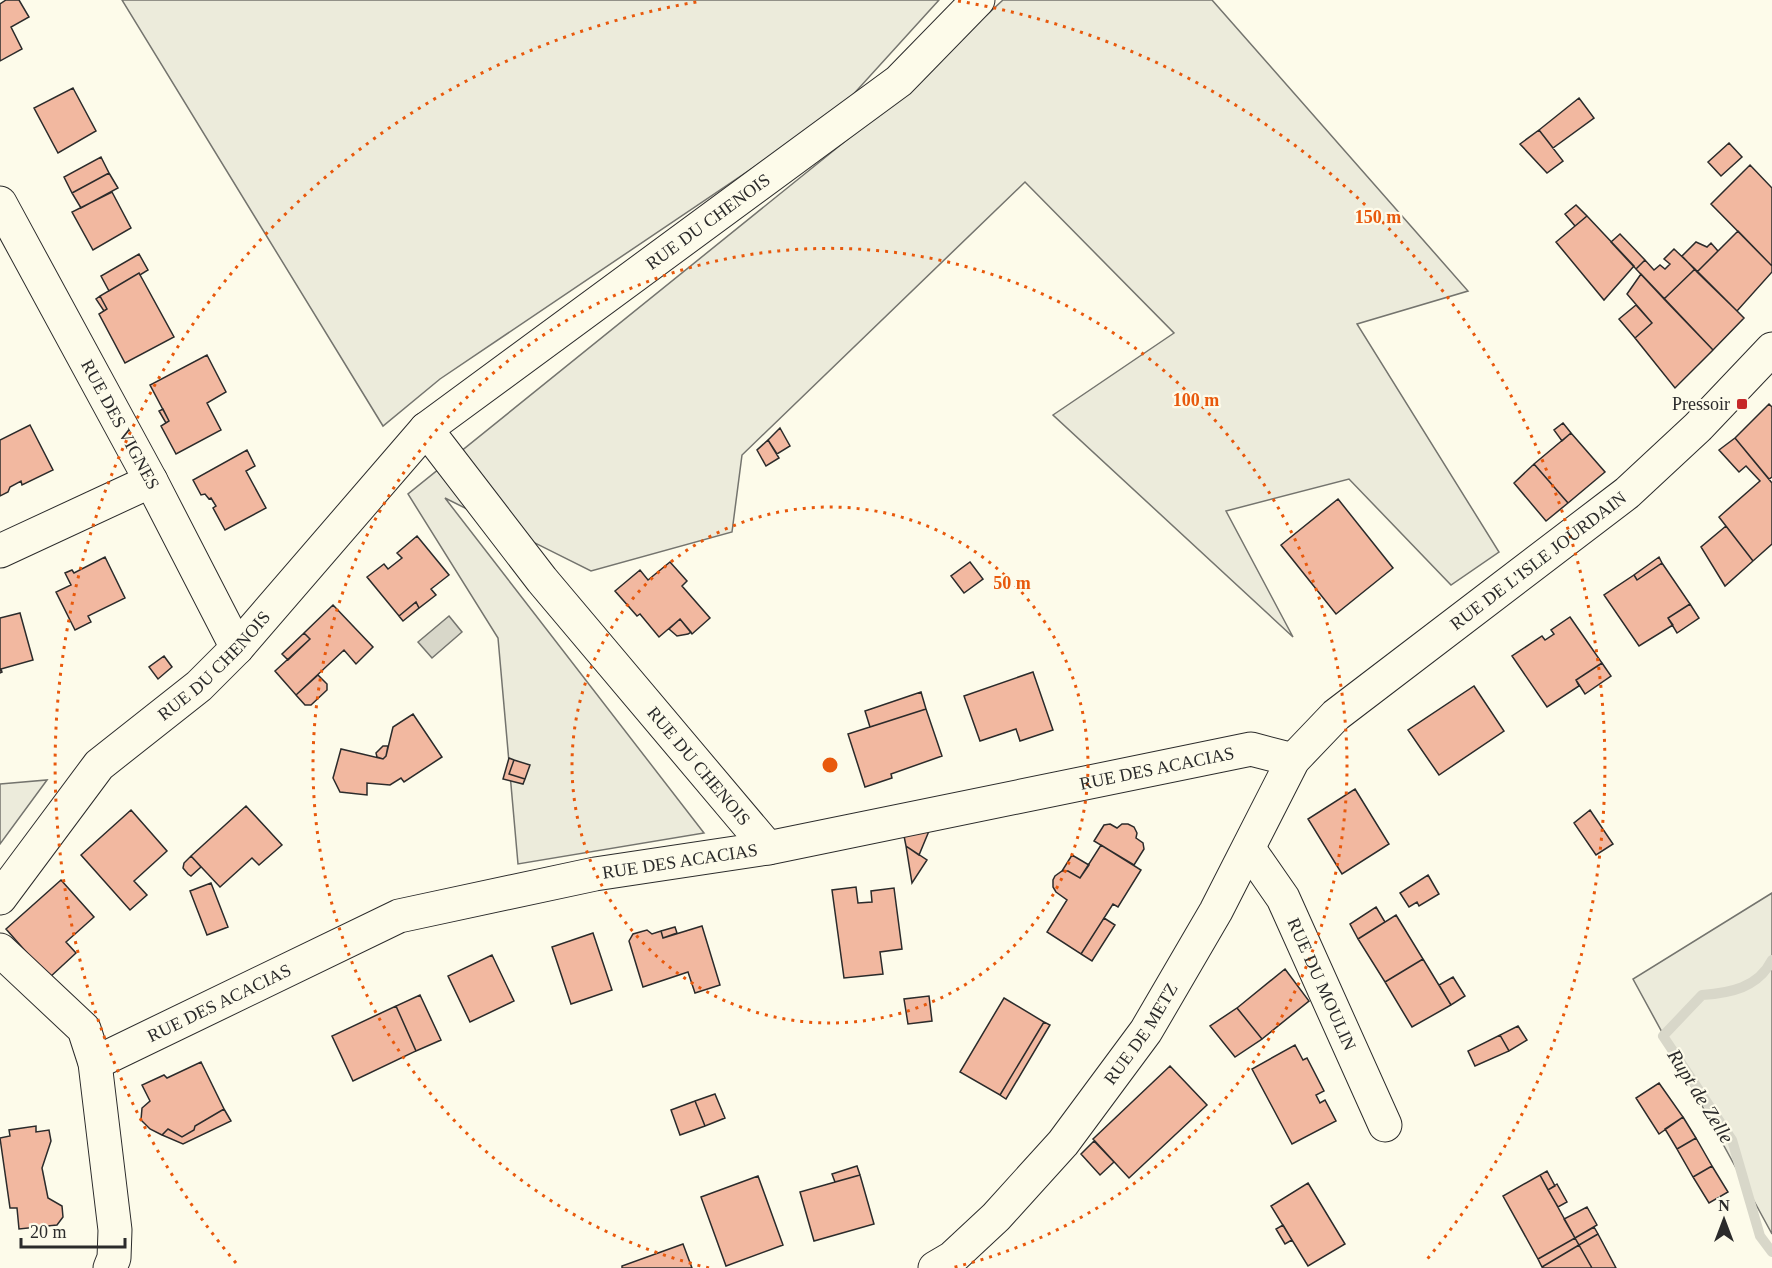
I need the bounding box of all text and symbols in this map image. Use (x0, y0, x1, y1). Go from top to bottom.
street label: RUE DU CHENOIS (642, 169, 774, 274)
text: 150 m (1355, 207, 1401, 227)
street label: RUE DES VIGNES (77, 356, 164, 493)
text: 100 m (1173, 390, 1219, 410)
place label: Pressoir (1672, 394, 1730, 414)
marker: Pressoir (1735, 397, 1749, 411)
street label: RUE DE L'ISLE JOURDAIN (1446, 487, 1630, 634)
text: 50 m (993, 573, 1031, 593)
street label: RUE DU CHENOIS (154, 607, 274, 725)
street label: RUE DU CHENOIS (643, 703, 755, 829)
street label: RUE DES ACACIAS (1078, 743, 1236, 794)
centre of rings (820, 755, 840, 775)
street label: RUE DES ACACIAS (601, 840, 759, 883)
street label: RUE DU MOULIN (1283, 915, 1360, 1053)
street label: RUE DES ACACIAS (144, 960, 294, 1046)
street label: RUE DE METZ (1100, 979, 1182, 1088)
water label: Rupt de Zelle (1662, 1044, 1739, 1148)
north arrow (1694, 1190, 1754, 1250)
text: N (1718, 1197, 1730, 1214)
scale bar (21, 1211, 124, 1249)
text: 20 m (30, 1222, 67, 1242)

